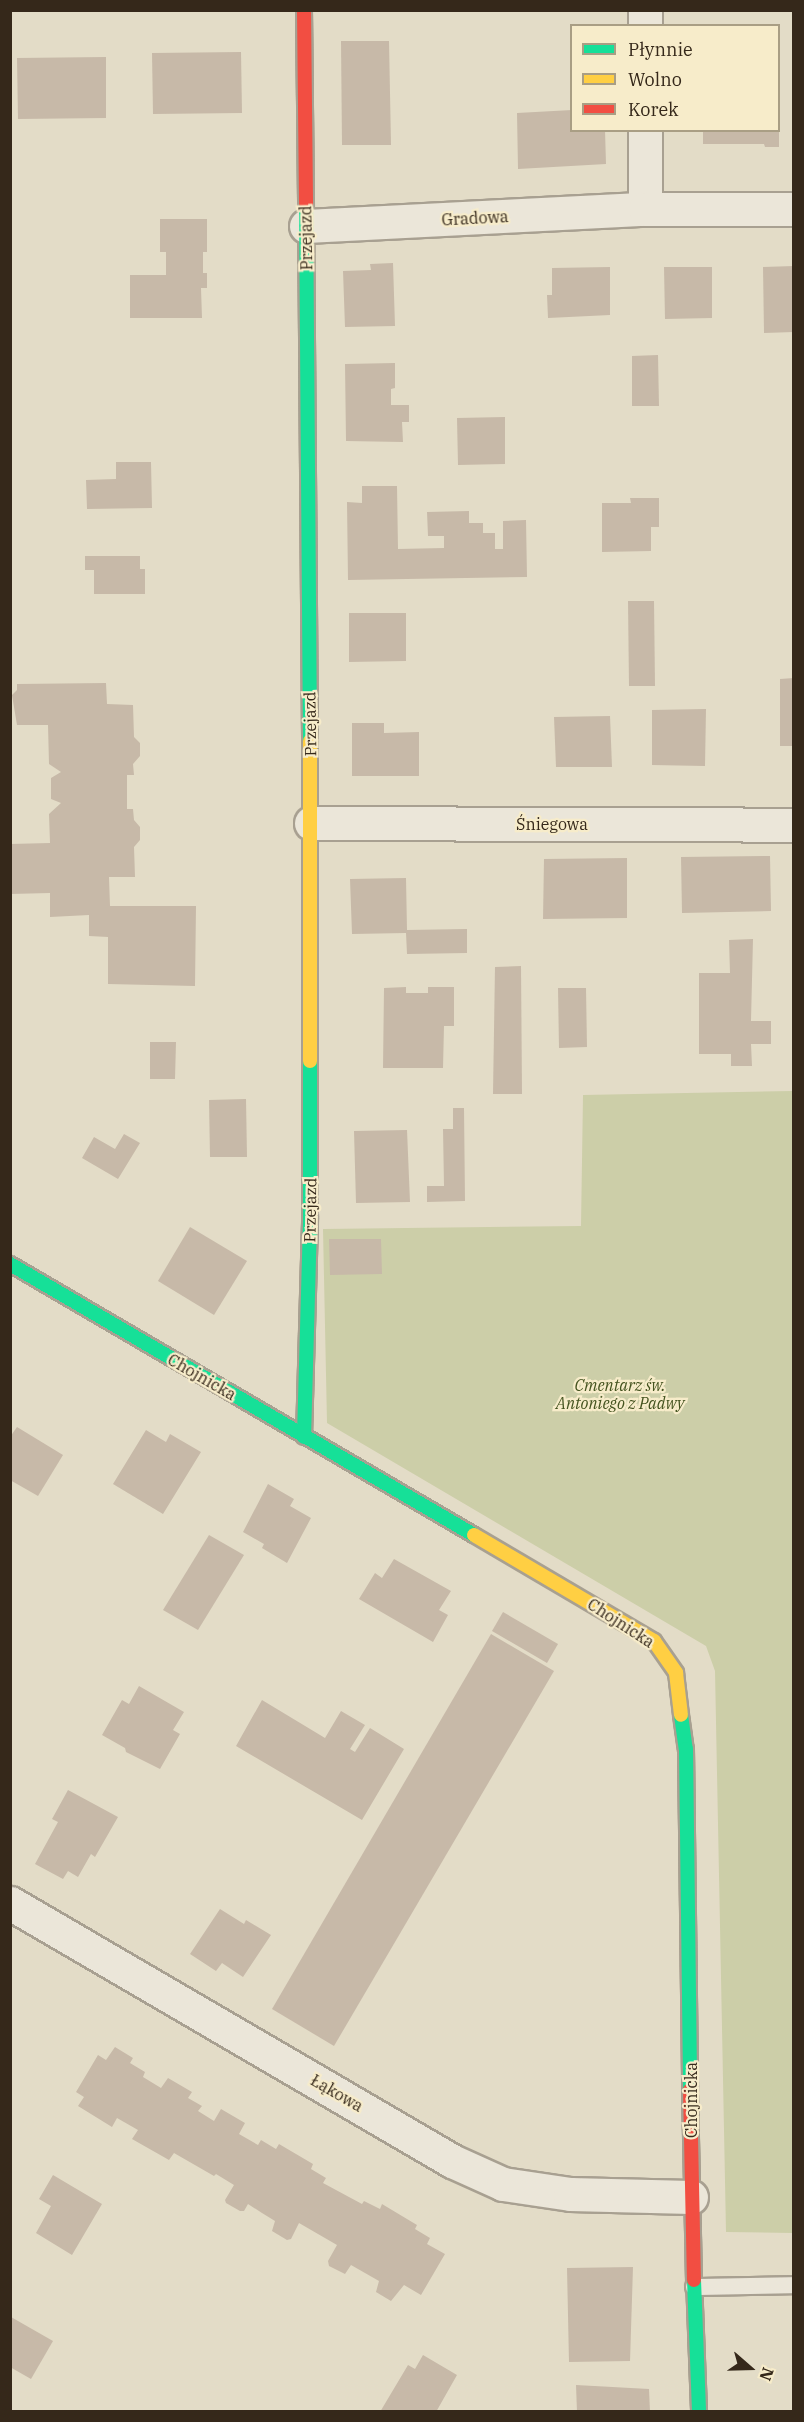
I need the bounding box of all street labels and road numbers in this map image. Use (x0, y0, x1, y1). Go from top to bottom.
street label: Przejazd (296, 205, 316, 271)
street label: Gradowa (441, 207, 509, 229)
street label: Przejazd (300, 691, 320, 757)
street label: Śniegowa (516, 814, 588, 834)
street label: Przejazd (300, 1177, 320, 1243)
street label: Chojnicka (164, 1350, 240, 1404)
street label: Chojnicka (584, 1594, 658, 1652)
street label: Chojnicka (681, 2062, 701, 2138)
street label: Łąkowa (307, 2070, 367, 2116)

